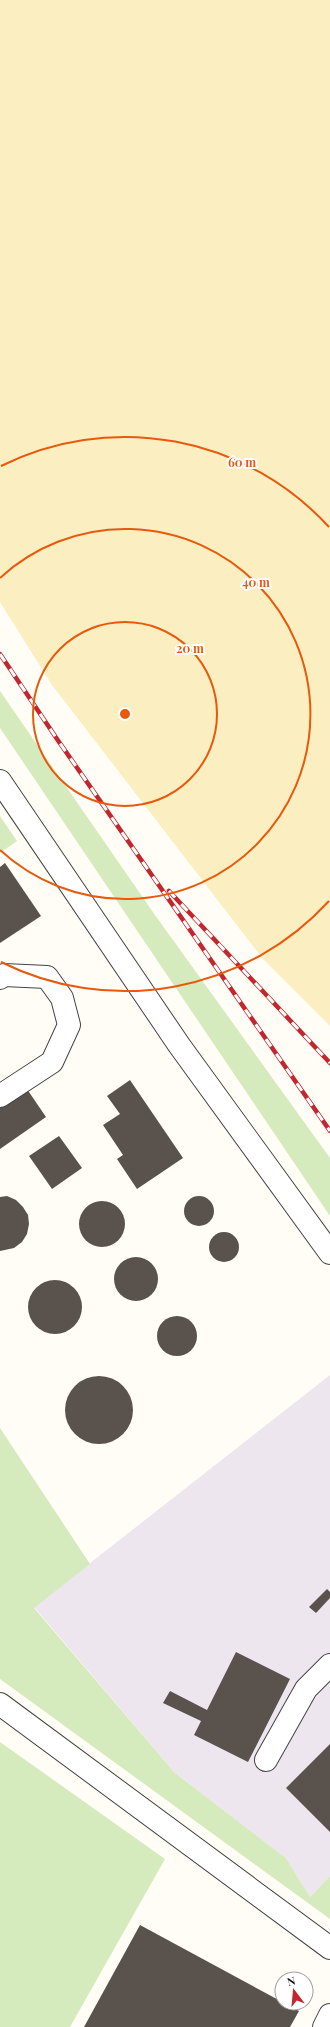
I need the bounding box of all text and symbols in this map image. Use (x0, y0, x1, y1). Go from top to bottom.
text: 60 m (228, 454, 256, 470)
text: 40 m (242, 574, 270, 590)
text: 20 m (176, 640, 204, 656)
centre of rings (118, 707, 132, 721)
north arrow (274, 1971, 314, 2011)
text: N (285, 1973, 297, 1989)

